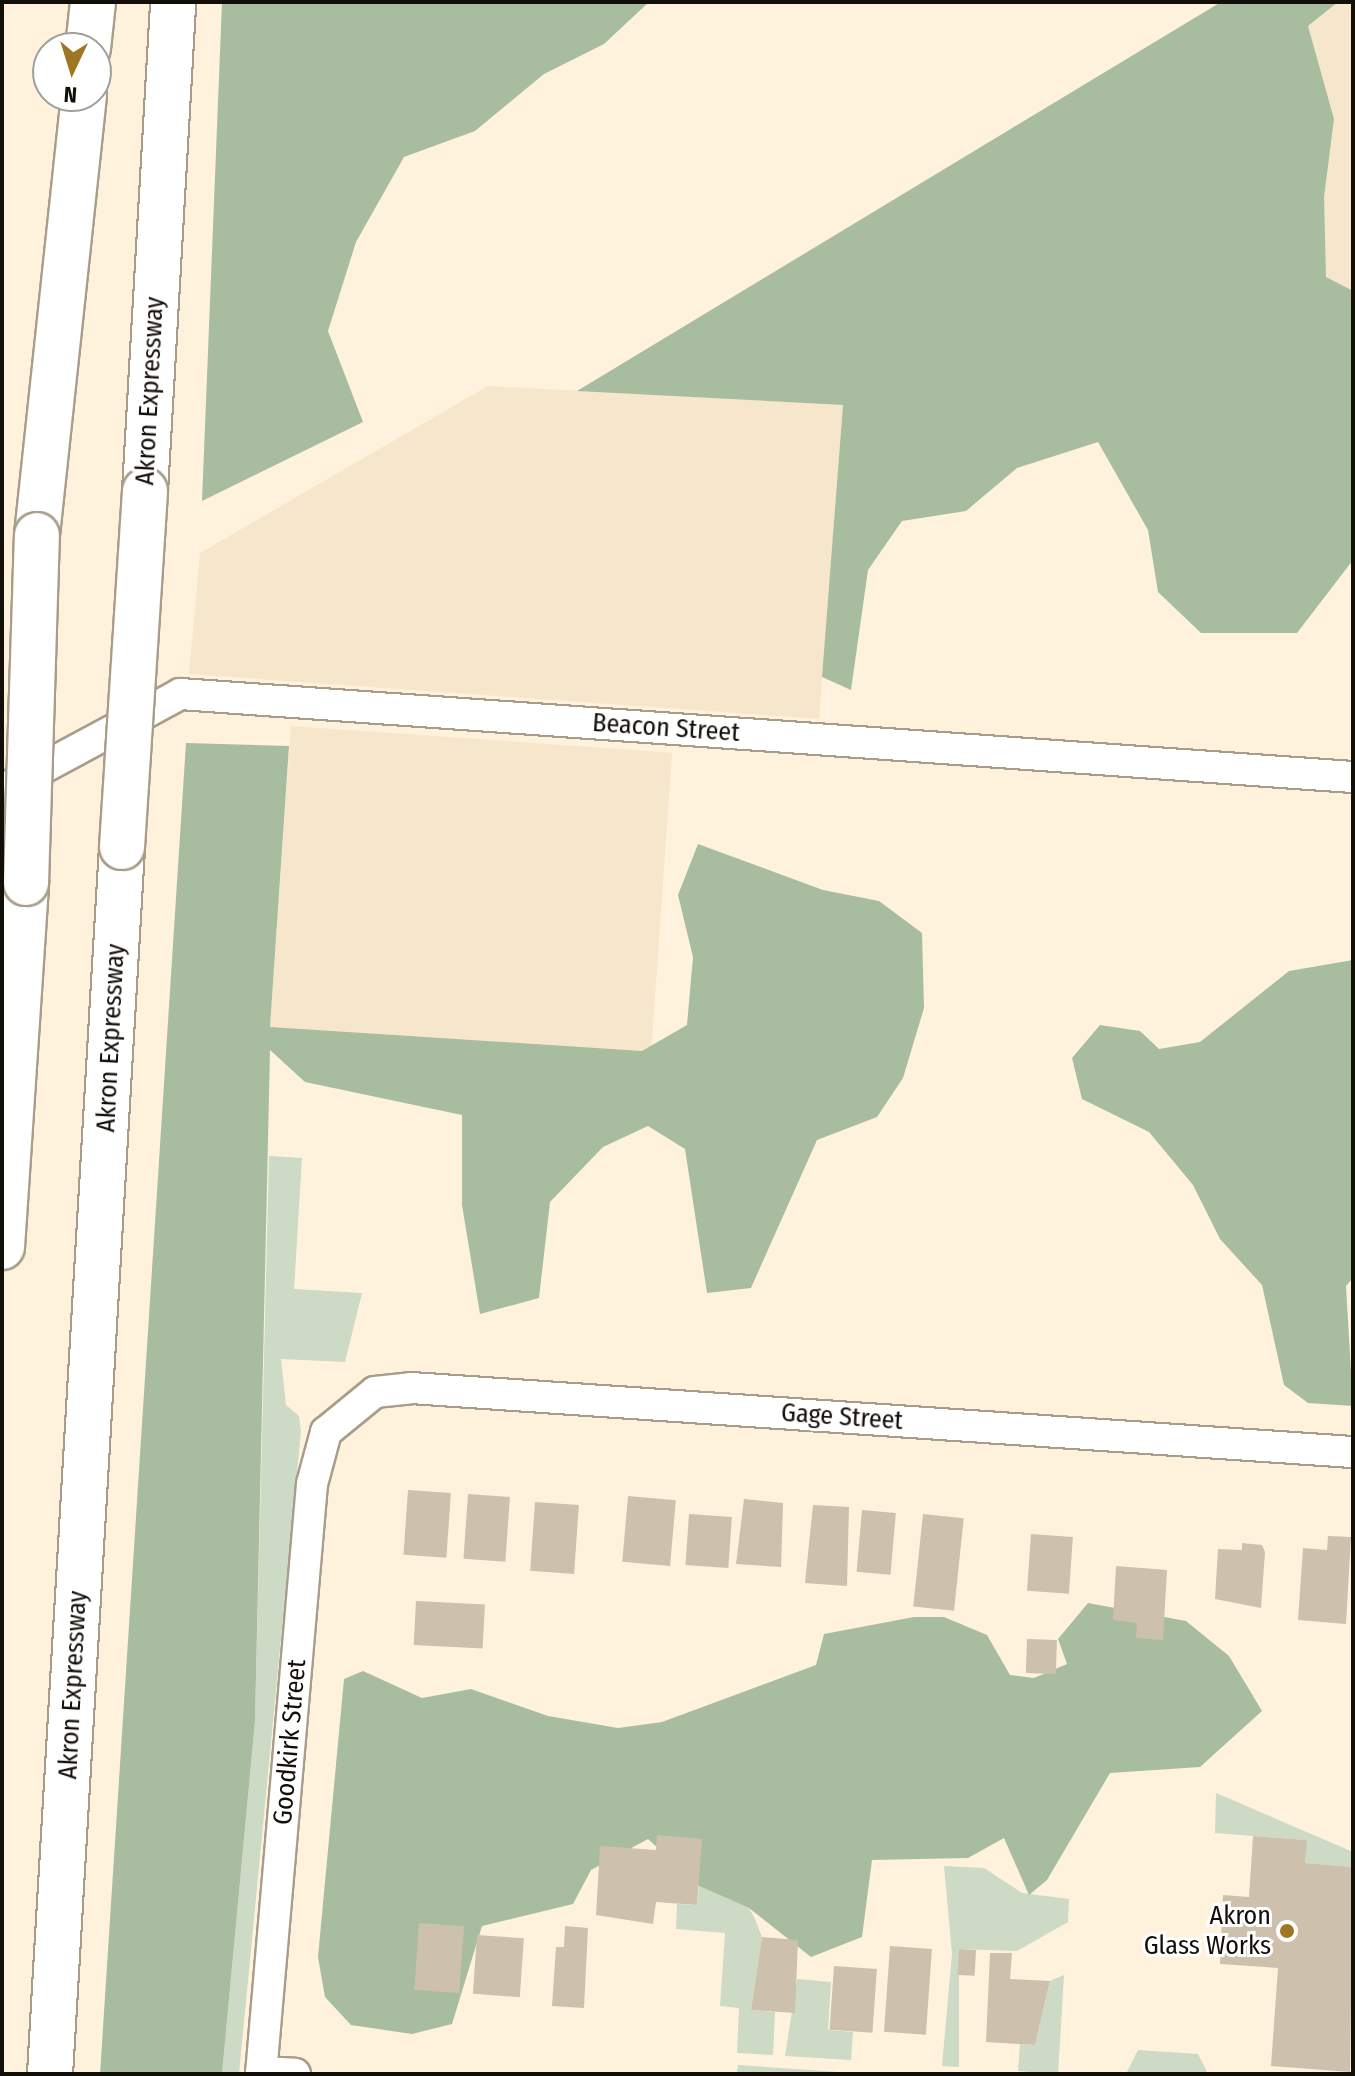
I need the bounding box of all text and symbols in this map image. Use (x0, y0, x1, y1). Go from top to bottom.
north arrow (32, 32, 112, 112)
text: N (63, 81, 78, 108)
street label: Akron Expressway (129, 296, 171, 486)
street label: Beacon Street (591, 707, 741, 749)
street label: Akron Expressway (90, 943, 132, 1133)
street label: Gage Street (780, 1397, 904, 1437)
street label: Akron Expressway (52, 1590, 94, 1780)
street label: Goodkirk Street (267, 1658, 313, 1826)
place label: Akron Glass Works (1144, 1900, 1271, 1962)
marker: Akron Glass Works (1278, 1922, 1296, 1940)

